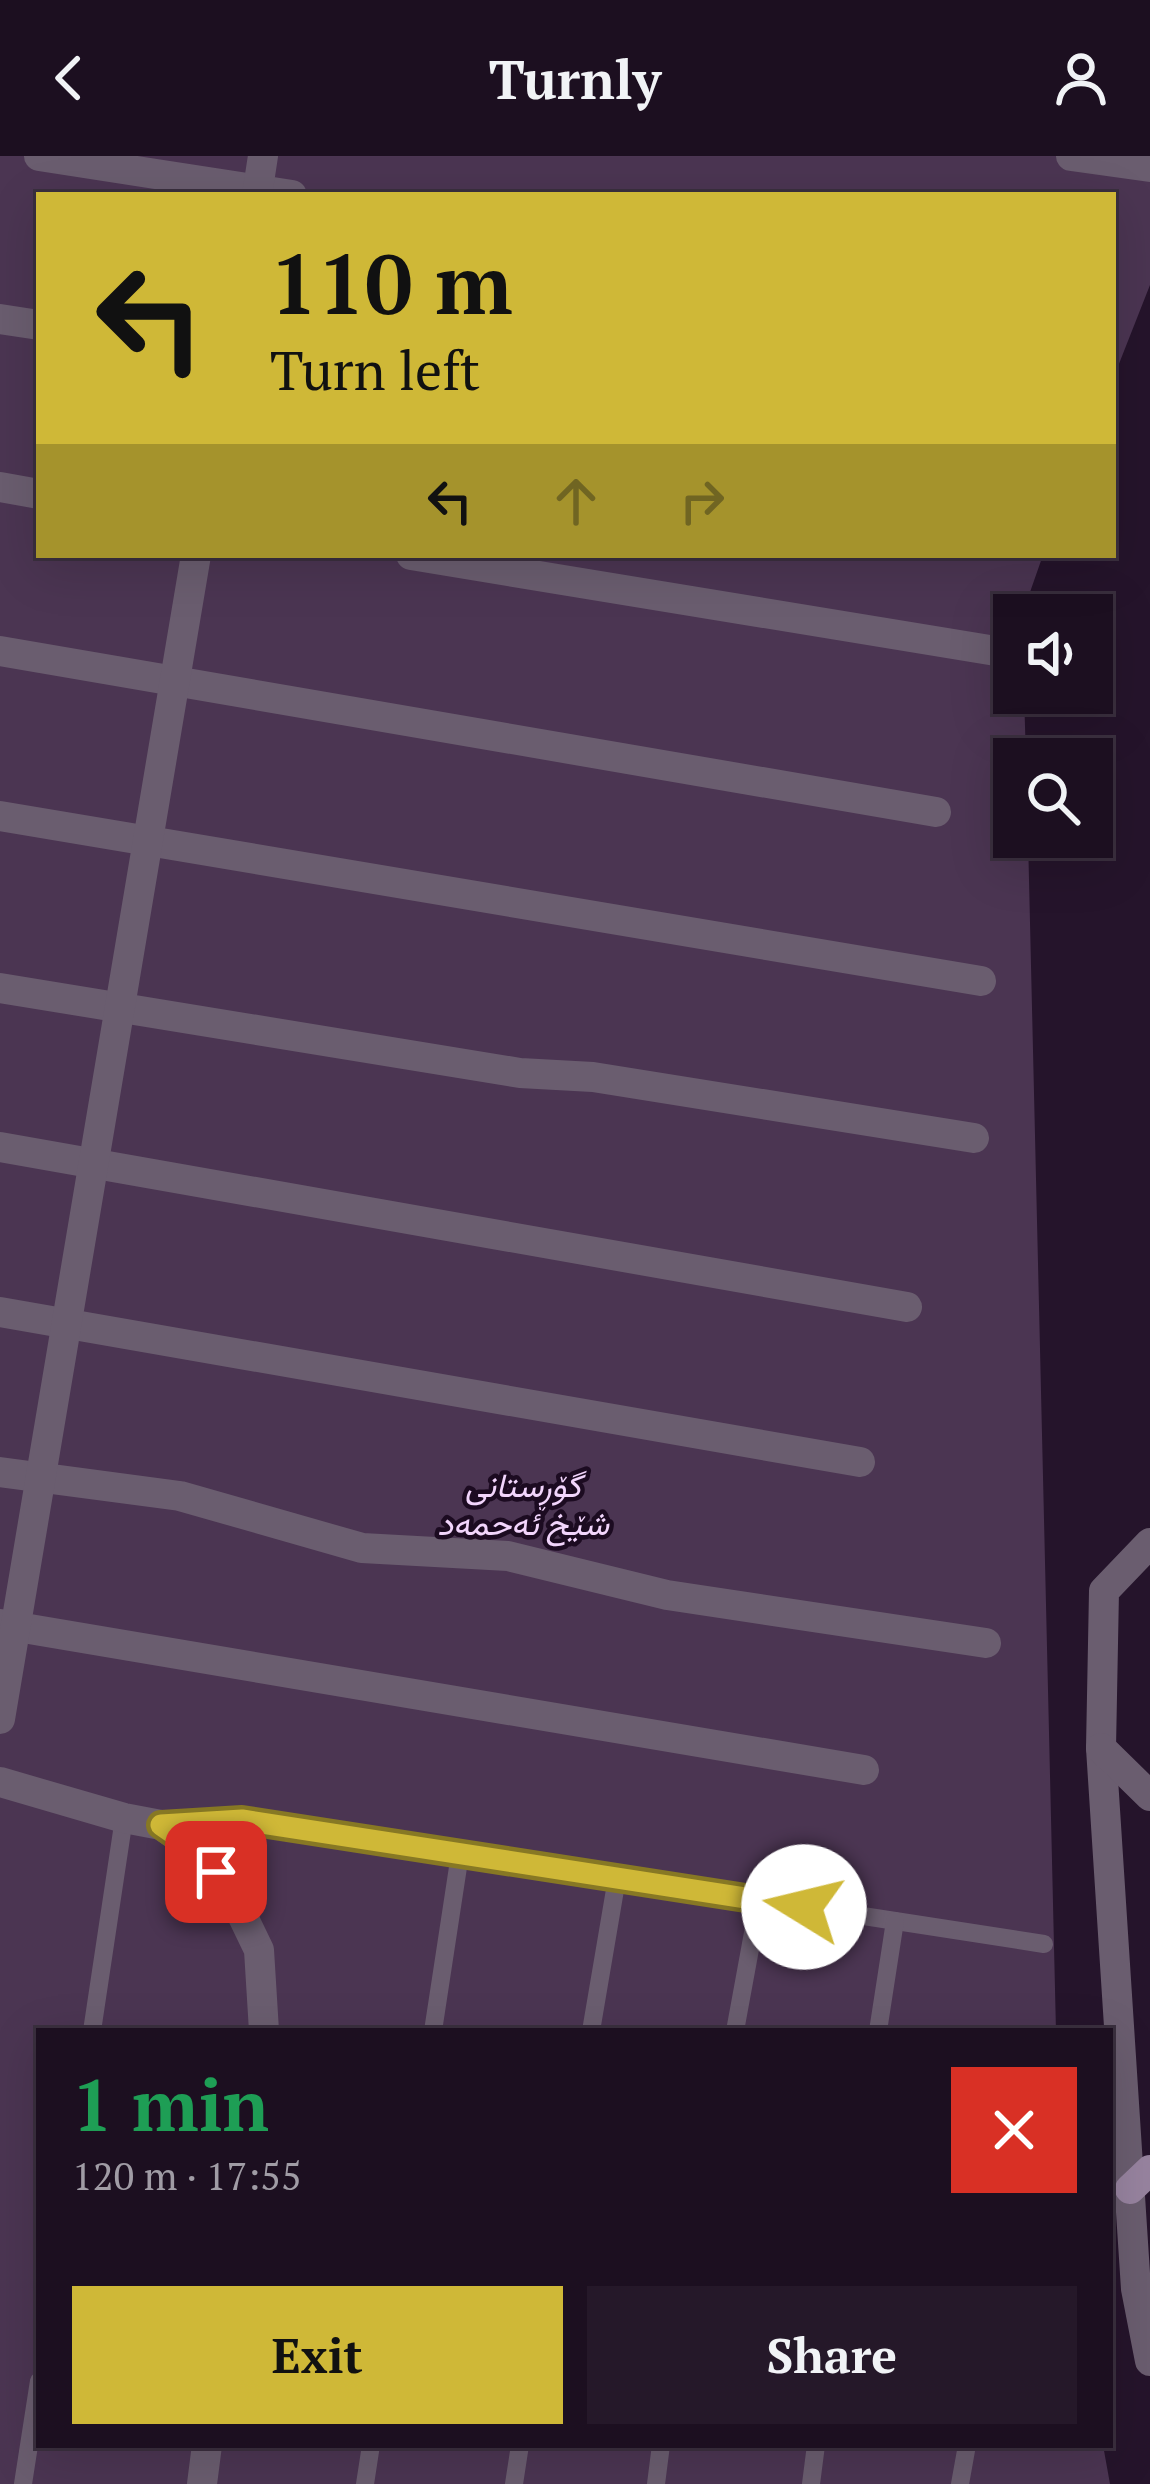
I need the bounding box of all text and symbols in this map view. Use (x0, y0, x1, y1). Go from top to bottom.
text: Turnly (489, 43, 661, 114)
icon: back (36, 45, 102, 111)
icon: person (1048, 45, 1114, 111)
text: 110 m (270, 227, 513, 338)
icon: left (72, 240, 228, 396)
text: Turn left (270, 334, 480, 405)
icon: left (417, 468, 483, 534)
icon: ahead (543, 468, 609, 534)
icon: right (669, 468, 735, 534)
map controls (993, 594, 1113, 858)
button: sound (993, 594, 1113, 714)
button: search (993, 738, 1113, 858)
park label: گۆڕستانی شێخ ئەحمەد (437, 1463, 610, 1547)
pin (165, 1821, 267, 1923)
icon: arrive (183, 1839, 249, 1905)
position arrow (741, 1844, 867, 1970)
text: 1 min (72, 2056, 269, 2152)
button: close (951, 2067, 1077, 2193)
text: 120 m · 17:55 (72, 2149, 302, 2201)
button: Exit (72, 2286, 563, 2424)
button: Share (587, 2286, 1077, 2424)

